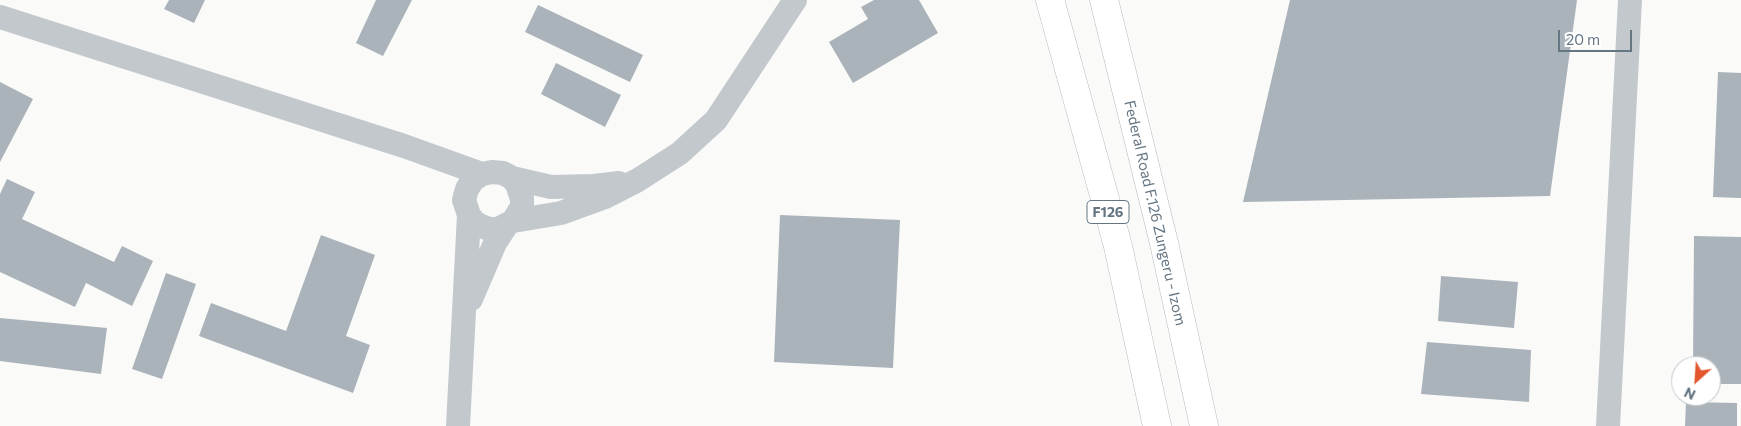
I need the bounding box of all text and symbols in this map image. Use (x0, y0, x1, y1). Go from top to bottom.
scale bar (1561, 20, 1635, 52)
text: 20 m (1566, 30, 1600, 48)
street label: Federal Road F.126 Zungeru - Izom (1120, 99, 1190, 327)
road number: F126 (1087, 200, 1129, 223)
north arrow (1671, 356, 1721, 406)
text: N (1681, 384, 1698, 404)

